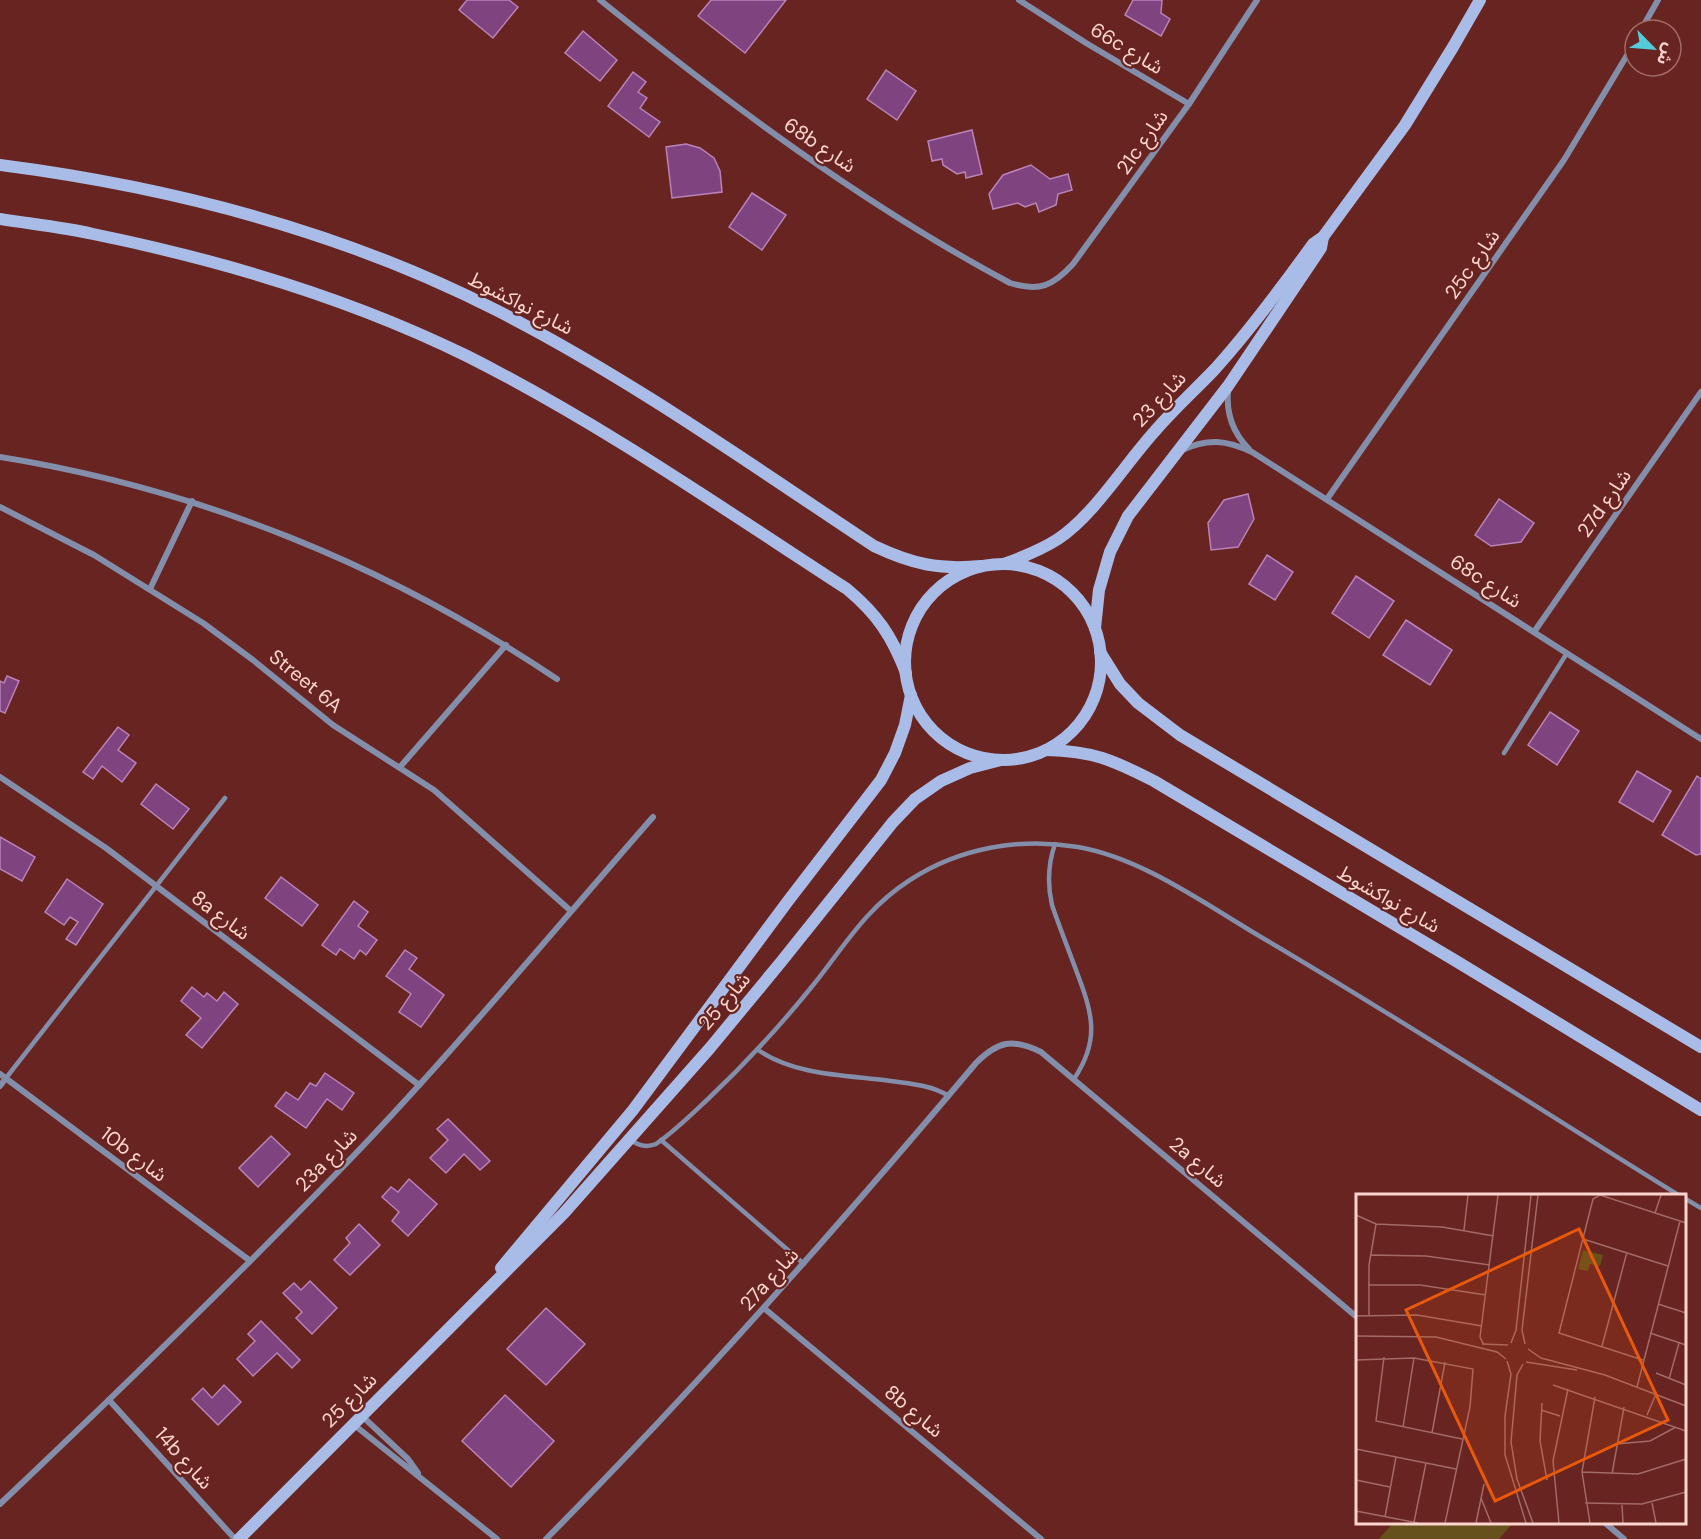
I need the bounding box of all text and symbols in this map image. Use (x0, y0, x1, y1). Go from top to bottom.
street label: 66c شارع (1085, 16, 1168, 82)
north arrow (1623, 18, 1683, 78)
text: ش (1652, 40, 1680, 69)
street label: 21c شارع (1110, 104, 1175, 181)
street label: 68b شارع (778, 111, 861, 180)
street label: 25c شارع (1439, 224, 1507, 305)
street label: شارع نواكشوط (463, 265, 578, 342)
street label: شارع 23 (1126, 365, 1193, 434)
street label: 27d شارع (1571, 464, 1639, 543)
street label: 68c شارع (1444, 548, 1527, 615)
street label: Street 6A (264, 644, 348, 718)
street label: شارع نواكشوط (1332, 859, 1445, 941)
street label: 8a شارع (185, 884, 256, 947)
street label: شارع 25 (692, 967, 757, 1037)
street label: 10b شارع (94, 1121, 172, 1189)
street label: 23a شارع (289, 1123, 364, 1199)
street label: 2a شارع (1163, 1131, 1232, 1195)
inset map (1356, 1194, 1686, 1524)
street label: 27a شارع (734, 1242, 806, 1317)
street label: شارع 25 (316, 1367, 384, 1435)
street label: 8b شارع (878, 1379, 949, 1445)
street label: 14b شارع (148, 1421, 219, 1496)

